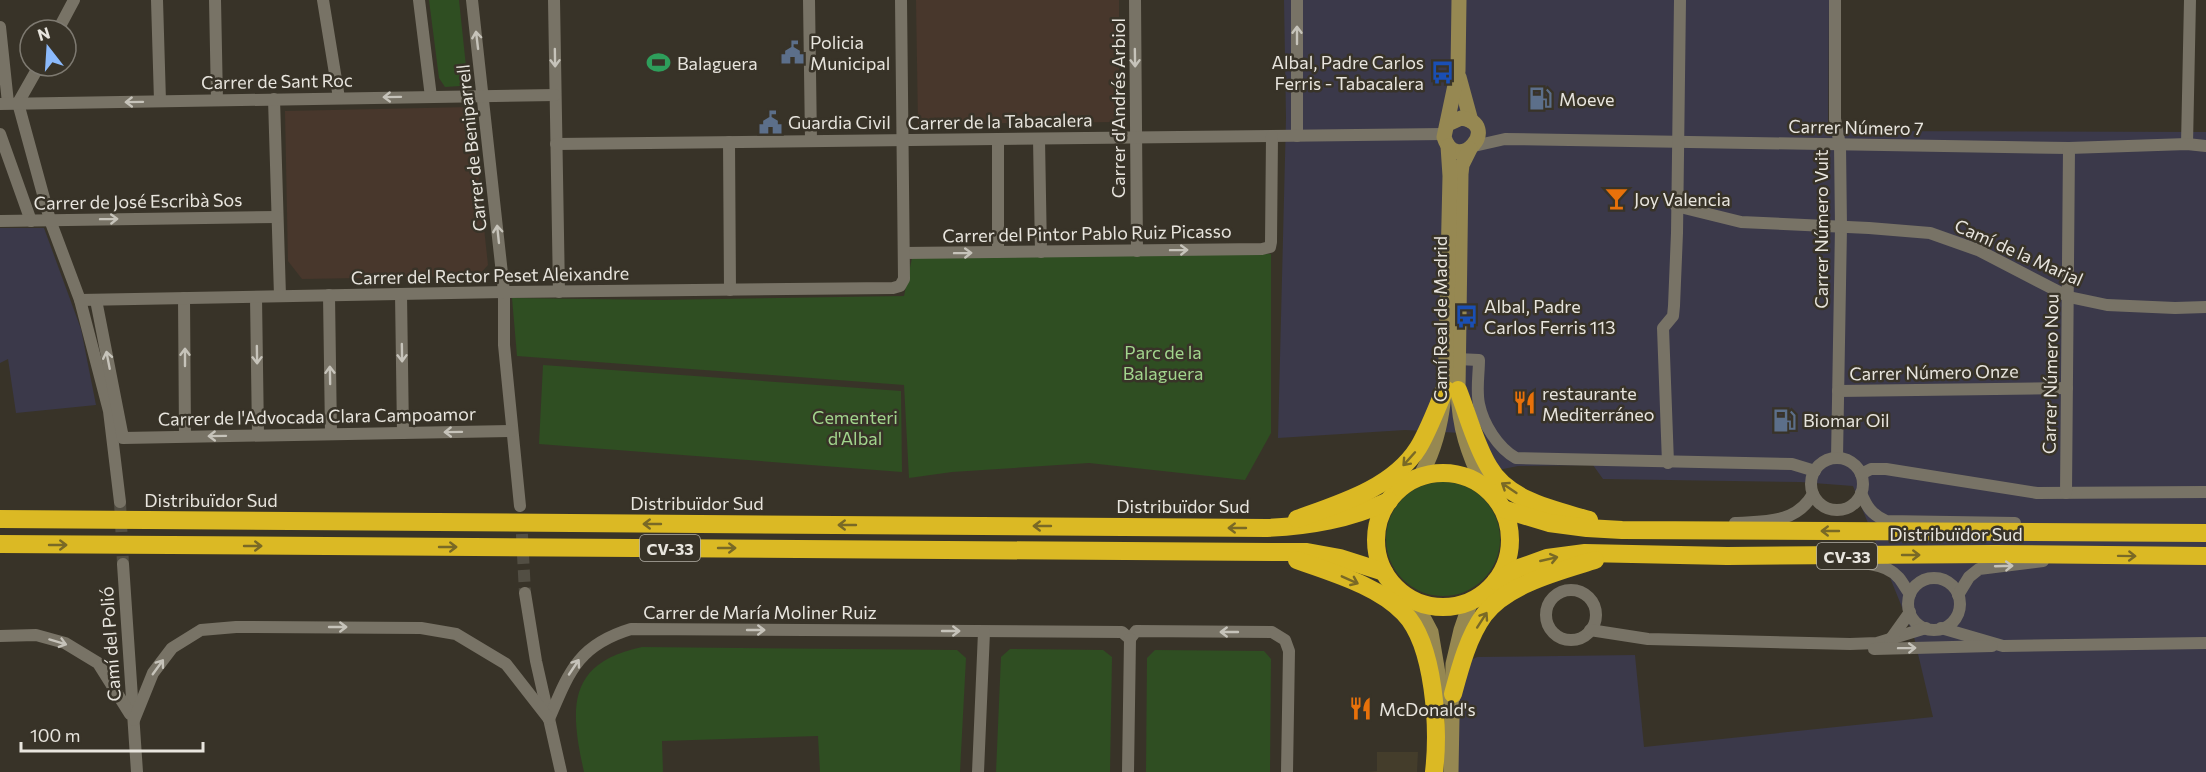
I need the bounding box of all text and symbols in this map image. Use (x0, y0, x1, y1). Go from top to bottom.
north arrow (18, 18, 78, 78)
street label: Carrer d'Andrés Arbiol (1107, 18, 1129, 198)
text: N (35, 22, 52, 44)
one-way arrow (1291, 26, 1303, 46)
one-way arrow (471, 31, 482, 50)
place label: Policia Municipal (810, 31, 890, 74)
public building icon: Policia Municipal (779, 39, 805, 65)
one-way arrow (549, 48, 561, 68)
one-way arrow (1129, 48, 1141, 68)
sports icon: Balaguera (646, 50, 672, 76)
place label: Albal, Padre Carlos Ferris - Tabacalera (1272, 51, 1424, 94)
place label: Balaguera (677, 52, 758, 74)
bus stop icon: Albal, Padre Carlos Ferris - Tabacalera (1429, 59, 1455, 85)
street label: Carrer de Beniparrell (451, 63, 491, 233)
street label: Carrer de Sant Roc (201, 69, 353, 93)
fuel station icon: Moeve (1528, 86, 1554, 112)
place label: Moeve (1559, 88, 1615, 110)
one-way arrow (382, 92, 402, 103)
one-way arrow (124, 96, 144, 107)
street label: Carrer de la Tabacalera (907, 108, 1093, 134)
public building icon: Guardia Civil (757, 109, 783, 135)
place label: Guardia Civil (788, 111, 891, 133)
street label: Carrer Número 7 (1788, 115, 1924, 139)
street label: Carrer Número Vuit (1810, 149, 1832, 309)
bar icon: Joy Valencia (1603, 186, 1629, 212)
street label: Carrer de José Escribà Sos (34, 188, 242, 214)
place label: Joy Valencia (1634, 188, 1731, 210)
one-way arrow (98, 214, 118, 225)
street label: Camí de la Marjal (1951, 214, 2087, 290)
street label: Carrer del Pintor Pablo Ruiz Picasso (942, 219, 1232, 247)
one-way arrow (492, 224, 503, 244)
street label: Camí Real de Madrid (1429, 236, 1451, 402)
one-way arrow (1168, 245, 1188, 256)
one-way arrow (952, 247, 972, 258)
street label: Carrer del Rector Peset Aleixandre (351, 262, 629, 288)
street label: Carrer Número Nou (2038, 294, 2062, 454)
place label: Albal, Padre Carlos Ferris 113 (1484, 295, 1615, 338)
bus stop icon: Albal, Padre Carlos Ferris 113 (1453, 303, 1479, 329)
park label: Parc de la Balaguera (1123, 341, 1203, 384)
one-way arrow (396, 342, 408, 362)
one-way arrow (251, 345, 263, 365)
one-way arrow (179, 347, 191, 367)
one-way arrow (102, 350, 113, 370)
street label: Carrer Número Onze (1849, 360, 2019, 384)
one-way arrow (324, 366, 336, 386)
place label: restaurante Mediterráneo (1542, 382, 1655, 425)
restaurant icon: restaurante Mediterráneo (1511, 390, 1537, 416)
street label: Carrer de l'Advocada Clara Campoamor (158, 402, 476, 430)
park label: Cementeri d'Albal (812, 406, 898, 449)
fuel station icon: Biomar Oil (1772, 407, 1798, 433)
place label: Biomar Oil (1803, 409, 1890, 431)
one-way arrow (444, 426, 464, 438)
one-way arrow (207, 430, 227, 442)
one-way arrow (1402, 451, 1416, 466)
one-way arrow (1501, 482, 1518, 494)
street label: Distribuïdor Sud (144, 489, 278, 511)
street label: Distribuïdor Sud (630, 492, 764, 514)
street label: Distribuïdor Sud (1116, 495, 1250, 517)
one-way arrow (643, 518, 663, 530)
one-way arrow (838, 519, 858, 531)
one-way arrow (1033, 520, 1053, 532)
one-way arrow (1228, 522, 1248, 533)
street label: Distribuïdor Sud (1889, 523, 2023, 545)
one-way arrow (1821, 525, 1841, 537)
road number: CV-33 (640, 535, 700, 561)
one-way arrow (48, 539, 68, 551)
one-way arrow (243, 540, 263, 552)
one-way arrow (438, 541, 458, 553)
one-way arrow (717, 542, 737, 554)
road number: CV-33 (1817, 543, 1877, 569)
one-way arrow (1901, 549, 1921, 561)
one-way arrow (2117, 550, 2137, 561)
one-way arrow (1539, 552, 1558, 564)
one-way arrow (1993, 560, 2013, 571)
one-way arrow (1341, 575, 1359, 586)
street label: Camí del Polió (95, 586, 125, 702)
street label: Carrer de María Moliner Ruiz (643, 601, 877, 623)
one-way arrow (1476, 612, 1488, 629)
one-way arrow (328, 621, 348, 633)
one-way arrow (745, 624, 765, 636)
one-way arrow (940, 625, 960, 637)
one-way arrow (1219, 626, 1239, 638)
one-way arrow (48, 637, 67, 648)
one-way arrow (1897, 643, 1917, 654)
one-way arrow (152, 659, 164, 675)
one-way arrow (568, 659, 580, 676)
restaurant icon: McDonald's (1348, 696, 1374, 722)
place label: McDonald's (1379, 698, 1476, 720)
scale bar (21, 715, 202, 753)
text: 100 m (30, 724, 80, 746)

